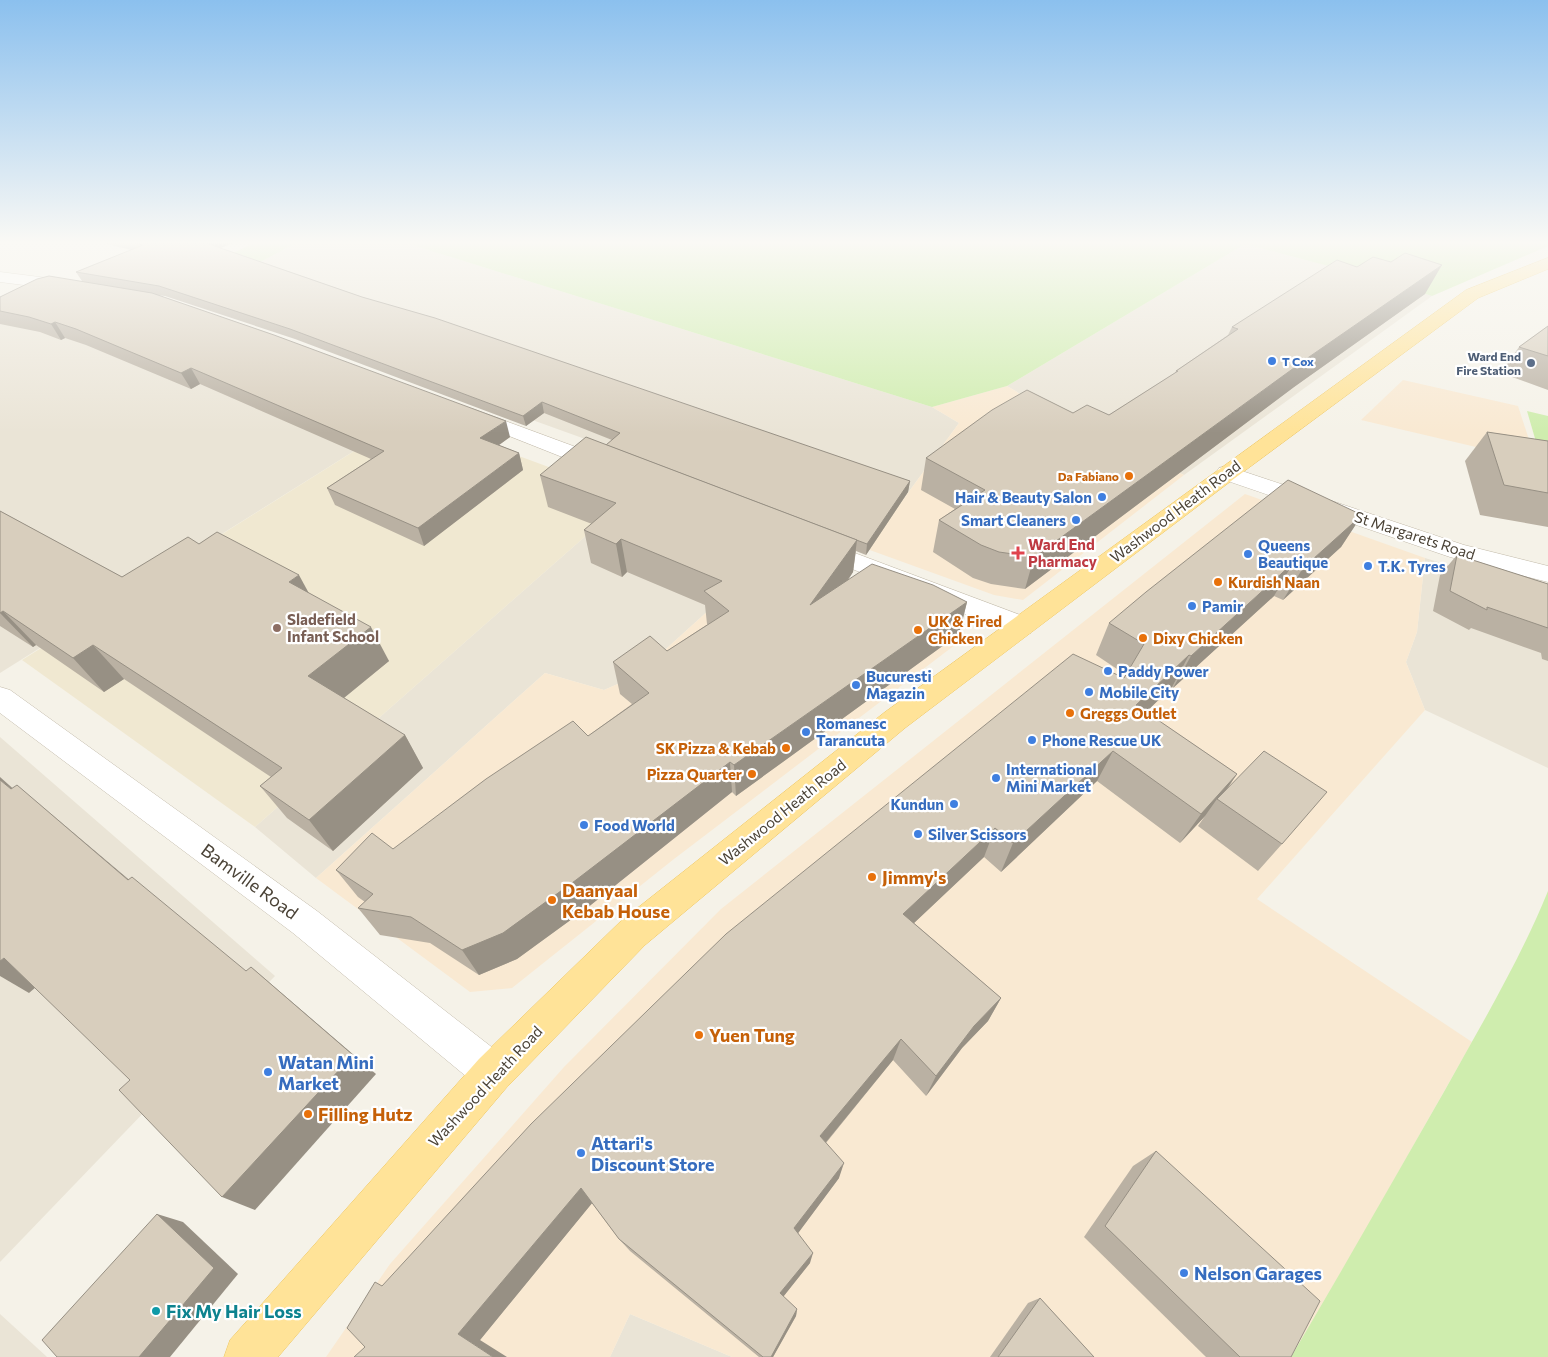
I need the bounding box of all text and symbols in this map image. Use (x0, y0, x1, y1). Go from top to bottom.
place label: Ward End Fire Station (1456, 349, 1521, 377)
place label: T Cox (1282, 354, 1314, 368)
marker: T Cox (1266, 355, 1278, 367)
marker: Ward End Fire Station (1525, 357, 1537, 369)
street label: Washwood Heath Road (1106, 456, 1244, 566)
place label: Da Fabiano (1058, 469, 1119, 483)
marker: Da Fabiano (1123, 470, 1135, 482)
place label: Hair & Beauty Salon (955, 488, 1092, 506)
marker: Hair & Beauty Salon (1096, 491, 1108, 503)
street label: St Margarets Road (1352, 507, 1478, 563)
place label: Smart Cleaners (961, 511, 1066, 529)
marker: Smart Cleaners (1070, 514, 1082, 526)
place label: Ward End Pharmacy (1028, 535, 1098, 570)
place label: Queens Beautique (1258, 536, 1328, 571)
marker: Ward End Pharmacy (1012, 547, 1024, 559)
marker: Queens Beautique (1242, 548, 1254, 560)
place label: T.K. Tyres (1378, 557, 1446, 575)
marker: T.K. Tyres (1362, 560, 1374, 572)
place label: Kurdish Naan (1228, 573, 1320, 591)
marker: Kurdish Naan (1212, 576, 1224, 588)
place label: Pamir (1202, 597, 1243, 615)
marker: Pamir (1186, 600, 1198, 612)
place label: Sladefield Infant School (287, 610, 379, 645)
place label: UK & Fired Chicken (928, 612, 1002, 647)
marker: Sladefield Infant School (271, 622, 283, 634)
marker: UK & Fired Chicken (912, 624, 924, 636)
place label: Dixy Chicken (1153, 629, 1243, 647)
marker: Dixy Chicken (1137, 632, 1149, 644)
place label: Paddy Power (1118, 662, 1209, 680)
marker: Paddy Power (1102, 665, 1114, 677)
place label: Bucuresti Magazin (866, 667, 932, 702)
marker: Bucuresti Magazin (850, 679, 862, 691)
place label: Mobile City (1099, 683, 1180, 701)
marker: Mobile City (1083, 686, 1095, 698)
place label: Greggs Outlet (1080, 704, 1177, 722)
marker: Greggs Outlet (1064, 707, 1076, 719)
place label: Romanesc Tarancuta (816, 714, 887, 749)
marker: Romanesc Tarancuta (800, 726, 812, 738)
place label: Phone Rescue UK (1042, 731, 1162, 749)
marker: Phone Rescue UK (1026, 734, 1038, 746)
place label: SK Pizza & Kebab (656, 739, 776, 757)
marker: SK Pizza & Kebab (780, 742, 792, 754)
street label: Washwood Heath Road (715, 755, 849, 869)
place label: International Mini Market (1006, 760, 1097, 795)
place label: Pizza Quarter (647, 765, 742, 783)
marker: Pizza Quarter (746, 768, 758, 780)
marker: International Mini Market (990, 772, 1002, 784)
place label: Kundun (891, 795, 944, 813)
marker: Kundun (948, 798, 960, 810)
place label: Food World (594, 816, 675, 834)
marker: Food World (578, 819, 590, 831)
place label: Silver Scissors (928, 825, 1026, 843)
marker: Silver Scissors (912, 828, 924, 840)
street label: Bamville Road (197, 838, 303, 924)
place label: Jimmy's (882, 866, 946, 888)
marker: Jimmy's (866, 871, 878, 883)
place label: Daanyaal Kebab House (562, 879, 670, 922)
marker: Daanyaal Kebab House (546, 894, 558, 906)
street label: Washwood Heath Road (424, 1022, 546, 1150)
place label: Yuen Tung (709, 1024, 795, 1046)
marker: Yuen Tung (693, 1029, 705, 1041)
place label: Watan Mini Market (278, 1051, 374, 1094)
marker: Watan Mini Market (262, 1066, 274, 1078)
place label: Filling Hutz (318, 1103, 413, 1125)
marker: Filling Hutz (302, 1108, 314, 1120)
place label: Attari's Discount Store (591, 1132, 714, 1175)
marker: Attari's Discount Store (575, 1147, 587, 1159)
place label: Nelson Garages (1194, 1262, 1322, 1284)
marker: Nelson Garages (1178, 1267, 1190, 1279)
place label: Fix My Hair Loss (166, 1300, 302, 1322)
marker: Fix My Hair Loss (150, 1305, 162, 1317)

